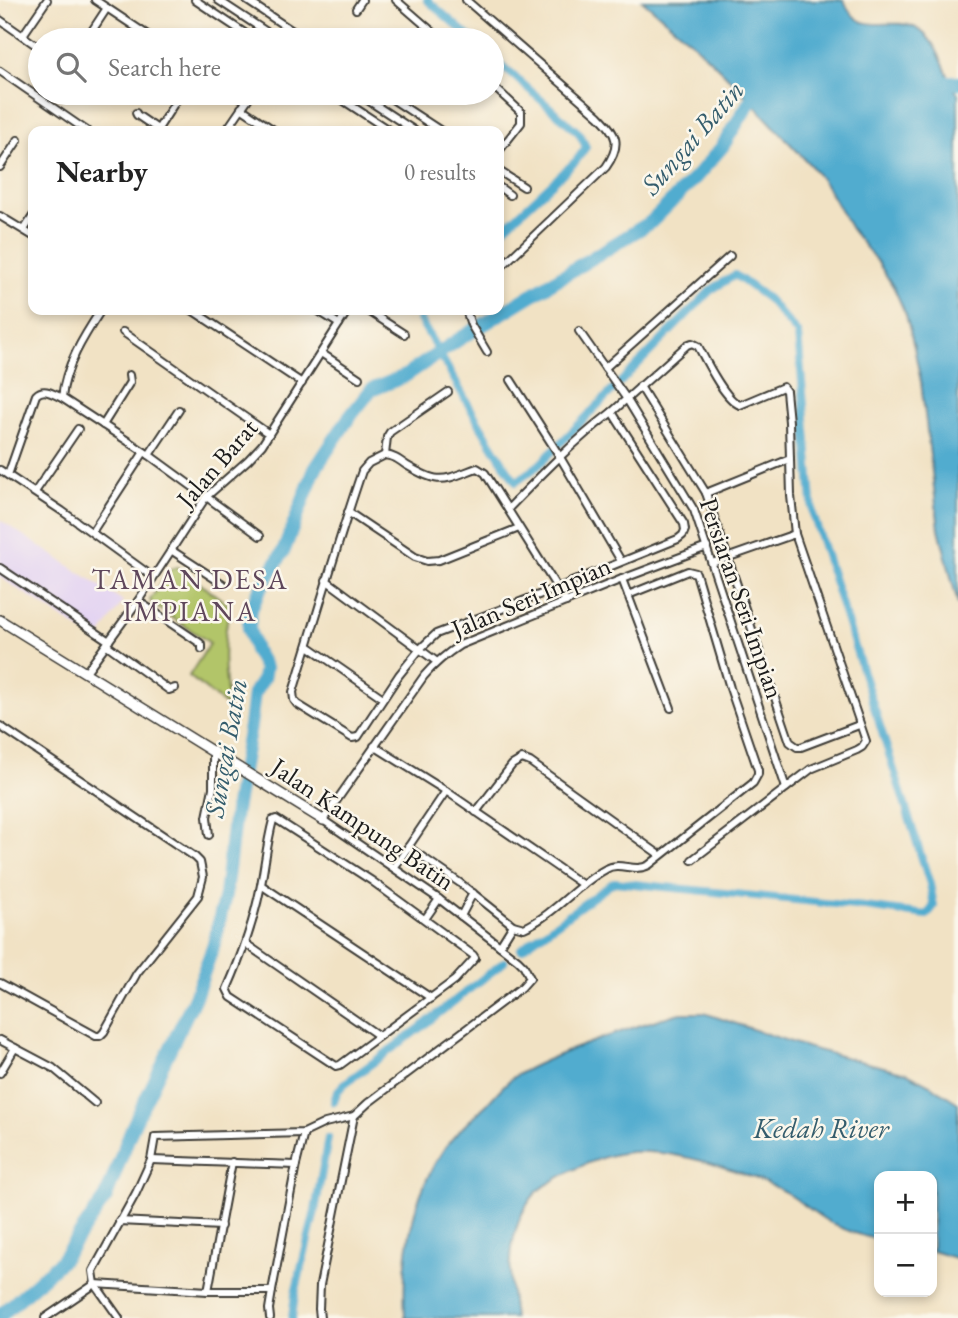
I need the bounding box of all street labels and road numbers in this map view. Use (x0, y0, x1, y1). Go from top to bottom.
street label: Jalan Barat (168, 411, 265, 516)
street label: Persiaran Seri Impian (692, 493, 792, 703)
street label: Jalan Seri Impian (444, 548, 616, 647)
street label: Jalan Kampung Batin (263, 749, 462, 898)

